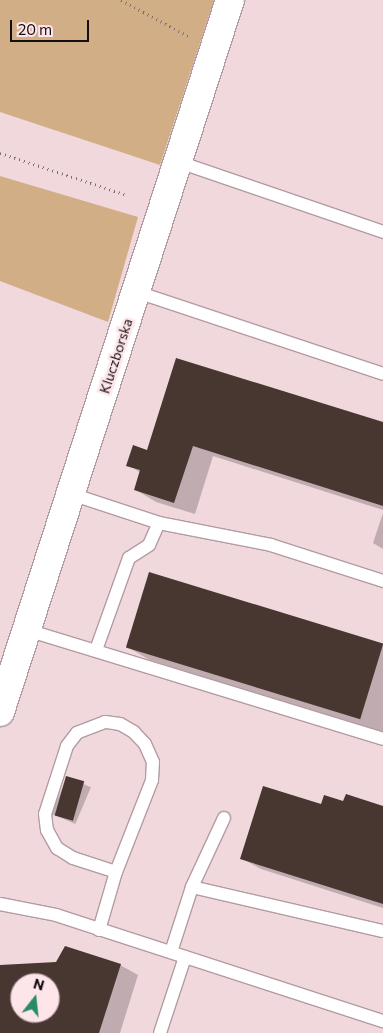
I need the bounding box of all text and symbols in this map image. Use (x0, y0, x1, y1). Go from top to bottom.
scale bar (12, 10, 91, 42)
text: 20 m (18, 20, 52, 38)
street label: Kluczborska (96, 316, 136, 396)
north arrow (10, 973, 60, 1023)
text: N (32, 974, 46, 994)

